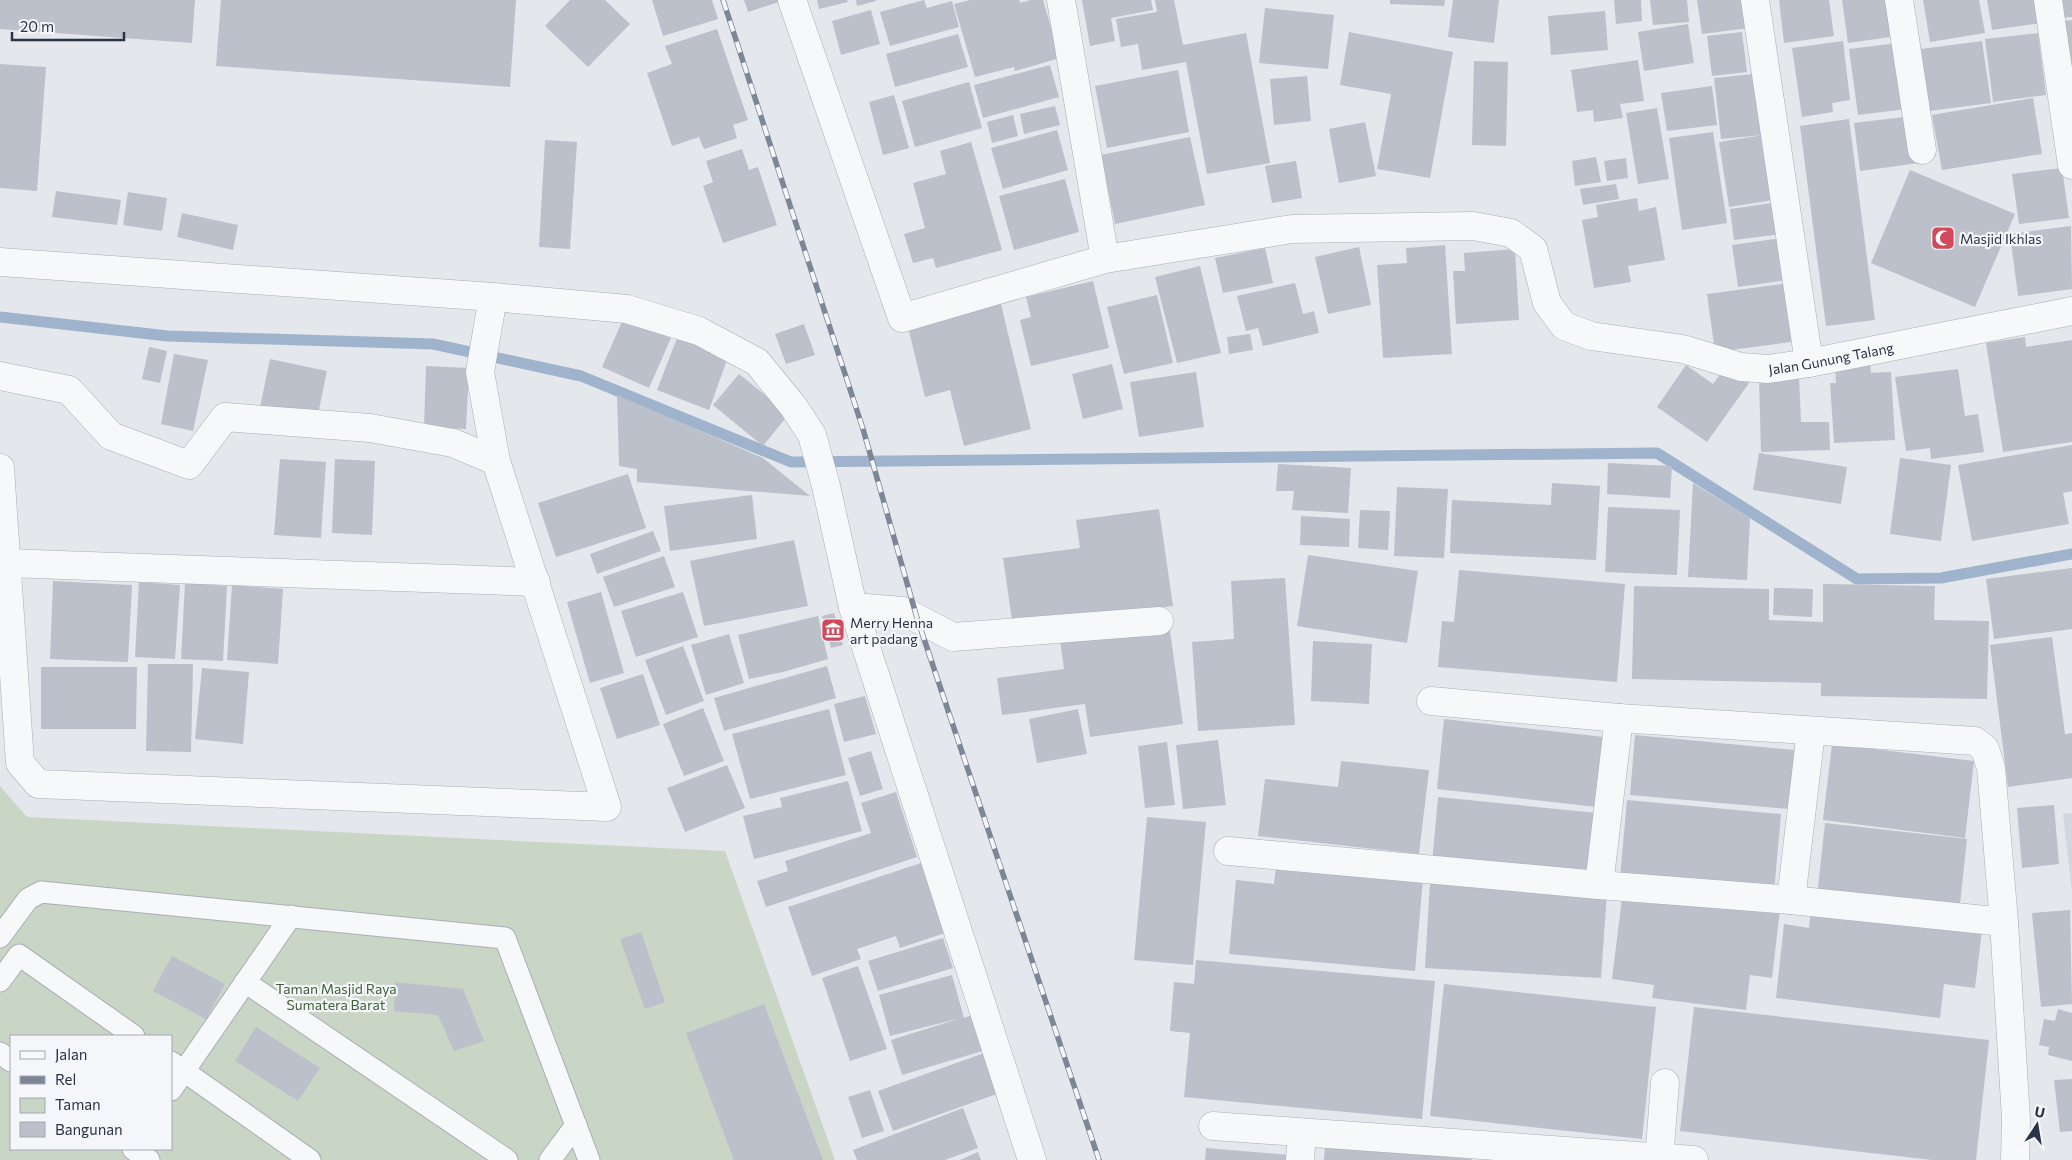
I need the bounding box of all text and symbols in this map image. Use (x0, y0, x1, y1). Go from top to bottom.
scale bar (12, 10, 125, 42)
text: 20 m (20, 17, 54, 35)
mosque icon: Masjid Ikhlas (1930, 225, 1956, 251)
place label: Masjid Ikhlas (1960, 230, 2042, 247)
street label: Jalan Gunung Talang (1767, 338, 1895, 377)
place label: Merry Henna art padang (850, 614, 933, 647)
museum icon: Merry Henna art padang (820, 617, 846, 643)
park label: Taman Masjid Raya Sumatera Barat (275, 980, 397, 1013)
legend (10, 1035, 172, 1150)
text: Jalan (55, 1045, 87, 1063)
text: Rel (55, 1070, 76, 1088)
text: Taman (55, 1095, 101, 1113)
north arrow (2012, 1100, 2062, 1150)
text: U (2033, 1102, 2047, 1121)
text: Bangunan (55, 1120, 123, 1138)

